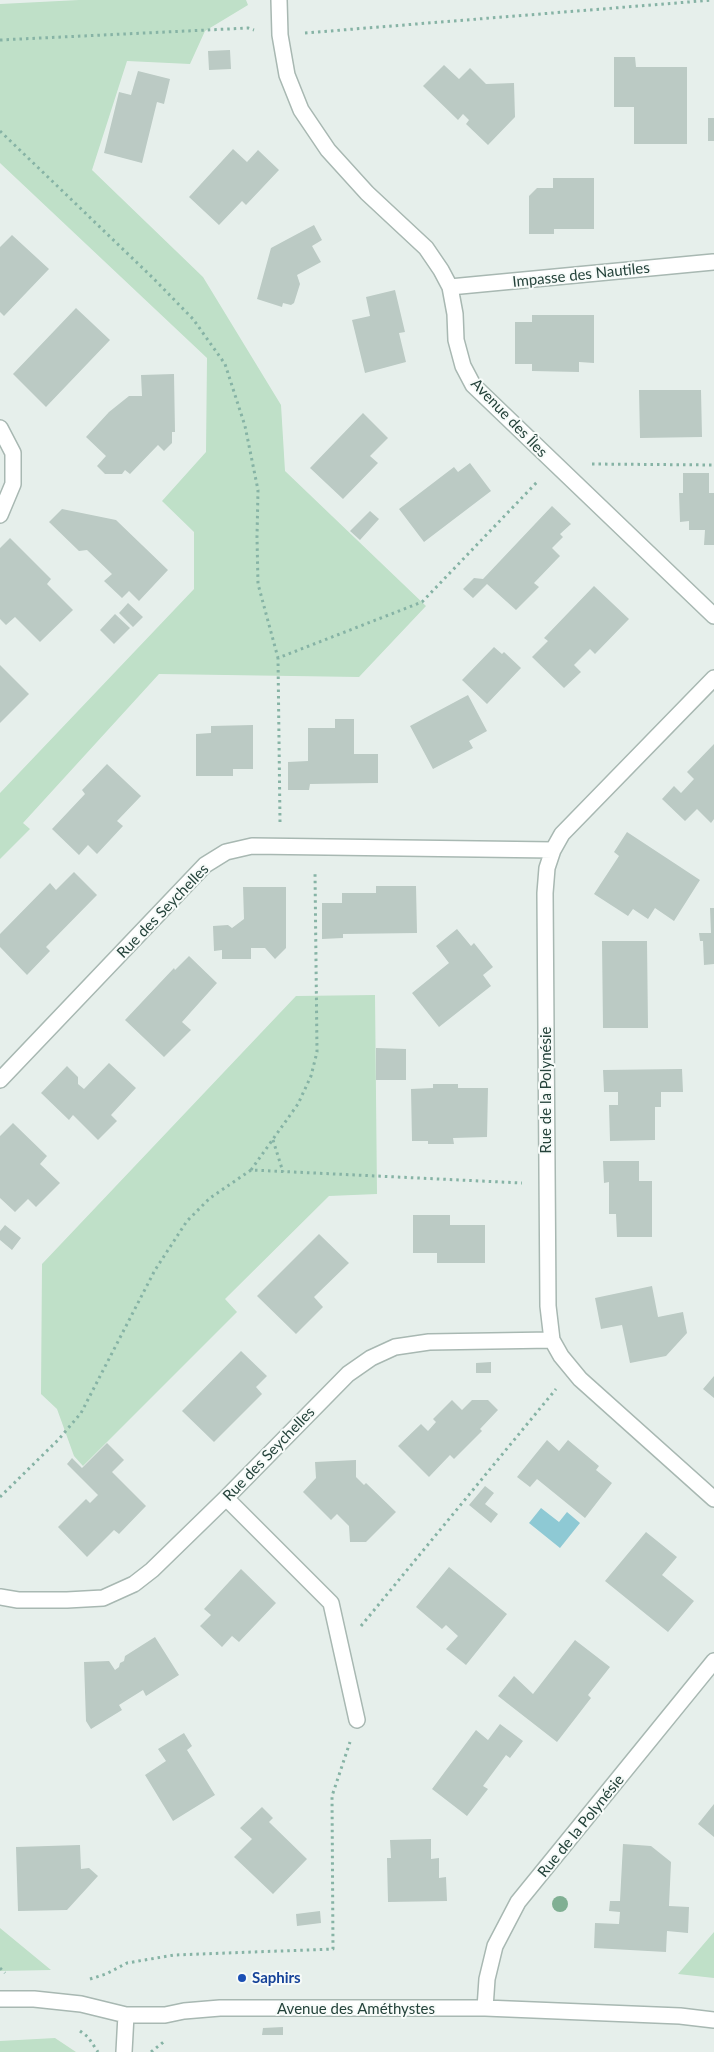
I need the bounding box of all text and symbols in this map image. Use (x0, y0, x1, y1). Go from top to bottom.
street label: Impasse des Nautiles (511, 259, 651, 291)
street label: Avenue des Îles (467, 375, 551, 461)
street label: Rue des Seychelles (113, 860, 213, 962)
street label: Rue de la Polynésie (537, 1027, 555, 1153)
street label: Rue des Seychelles (219, 1403, 319, 1505)
street label: Rue de la Polynésie (534, 1771, 628, 1881)
place label: Saphirs (252, 1969, 301, 1987)
marker: Saphirs (236, 1972, 248, 1984)
street label: Avenue des Améthystes (277, 2000, 435, 2018)

